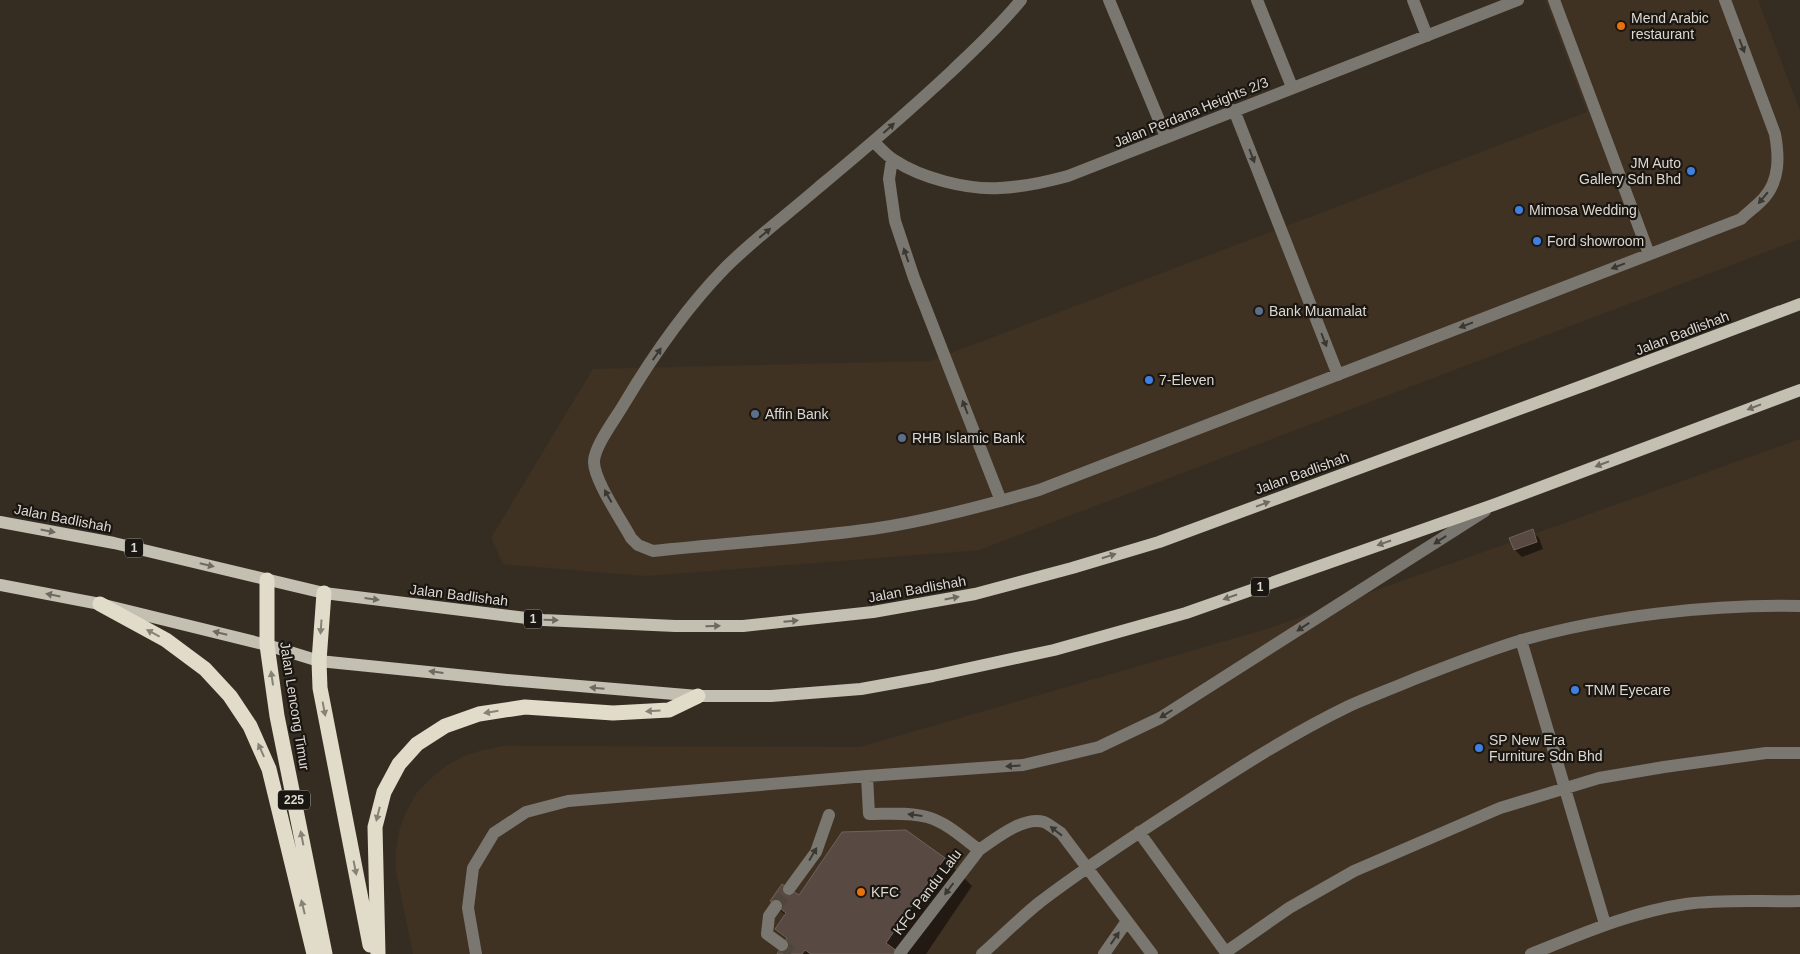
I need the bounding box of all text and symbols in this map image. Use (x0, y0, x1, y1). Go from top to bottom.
place label: Mend Arabic restaurant (1631, 10, 1709, 42)
marker: Mend Arabic restaurant (1615, 20, 1627, 32)
one-way arrow (1739, 38, 1746, 53)
street label: Jalan Perdana Heights 2/3 (1112, 74, 1271, 150)
one-way arrow (882, 122, 894, 134)
one-way arrow (1248, 149, 1256, 164)
place label: JM Auto Gallery Sdn Bhd (1579, 155, 1681, 187)
marker: JM Auto Gallery Sdn Bhd (1685, 165, 1697, 177)
one-way arrow (1757, 191, 1768, 204)
place label: Mimosa Wedding (1529, 202, 1637, 218)
marker: Mimosa Wedding (1513, 204, 1525, 216)
one-way arrow (758, 227, 770, 239)
place label: Ford showroom (1547, 233, 1644, 249)
marker: Ford showroom (1531, 235, 1543, 247)
one-way arrow (902, 247, 910, 262)
one-way arrow (1611, 263, 1625, 271)
place label: Bank Muamalat (1269, 303, 1366, 319)
marker: Bank Muamalat (1253, 305, 1265, 317)
street label: Jalan Badlishah (1633, 308, 1731, 358)
one-way arrow (1458, 321, 1473, 329)
one-way arrow (1320, 333, 1328, 348)
one-way arrow (652, 347, 662, 361)
place label: 7-Eleven (1159, 372, 1214, 388)
marker: 7-Eleven (1143, 374, 1155, 386)
one-way arrow (960, 400, 968, 414)
one-way arrow (1747, 404, 1762, 411)
place label: Affin Bank (765, 406, 830, 422)
marker: Affin Bank (749, 408, 761, 420)
place label: RHB Islamic Bank (912, 430, 1026, 446)
marker: RHB Islamic Bank (896, 432, 908, 444)
street label: Jalan Badlishah (1253, 449, 1351, 497)
one-way arrow (1594, 460, 1609, 468)
one-way arrow (604, 488, 612, 503)
one-way arrow (1256, 500, 1271, 508)
street label: Jalan Badlishah (13, 501, 113, 535)
one-way arrow (40, 527, 56, 535)
one-way arrow (1433, 535, 1446, 544)
road number: 1 (125, 538, 143, 558)
one-way arrow (1376, 540, 1391, 547)
one-way arrow (1102, 552, 1117, 560)
one-way arrow (199, 561, 214, 569)
street label: Jalan Badlishah (867, 573, 967, 605)
road number: 1 (1251, 578, 1269, 596)
street label: Jalan Badlishah (409, 581, 509, 609)
one-way arrow (45, 591, 60, 599)
one-way arrow (945, 594, 960, 602)
one-way arrow (1223, 594, 1238, 601)
one-way arrow (365, 595, 381, 603)
road number: 1 (524, 610, 542, 628)
one-way arrow (543, 617, 559, 625)
one-way arrow (784, 617, 800, 625)
one-way arrow (317, 619, 325, 635)
one-way arrow (706, 622, 722, 630)
one-way arrow (1296, 622, 1309, 632)
one-way arrow (146, 629, 161, 637)
one-way arrow (213, 629, 228, 637)
street label: Jalan Lencong Timur (277, 641, 313, 772)
one-way arrow (427, 668, 443, 676)
one-way arrow (268, 670, 276, 686)
place label: TNM Eyecare (1585, 682, 1671, 698)
one-way arrow (589, 683, 605, 691)
marker: TNM Eyecare (1569, 684, 1581, 696)
one-way arrow (320, 701, 328, 717)
one-way arrow (645, 707, 661, 715)
one-way arrow (483, 709, 499, 717)
one-way arrow (1159, 710, 1172, 719)
place label: SP New Era Furniture Sdn Bhd (1489, 732, 1603, 764)
marker: SP New Era Furniture Sdn Bhd (1473, 742, 1485, 754)
one-way arrow (257, 743, 265, 757)
one-way arrow (1005, 762, 1021, 770)
road number: 225 (278, 790, 310, 810)
one-way arrow (374, 806, 382, 821)
one-way arrow (906, 811, 922, 819)
one-way arrow (1049, 826, 1063, 836)
one-way arrow (298, 830, 306, 845)
street label: KFC Pandu Lalu (890, 846, 964, 938)
one-way arrow (808, 848, 817, 861)
one-way arrow (351, 861, 359, 877)
one-way arrow (944, 882, 954, 896)
place label: KFC (871, 884, 899, 900)
marker: KFC (855, 886, 867, 898)
one-way arrow (299, 899, 307, 914)
one-way arrow (1110, 931, 1120, 944)

